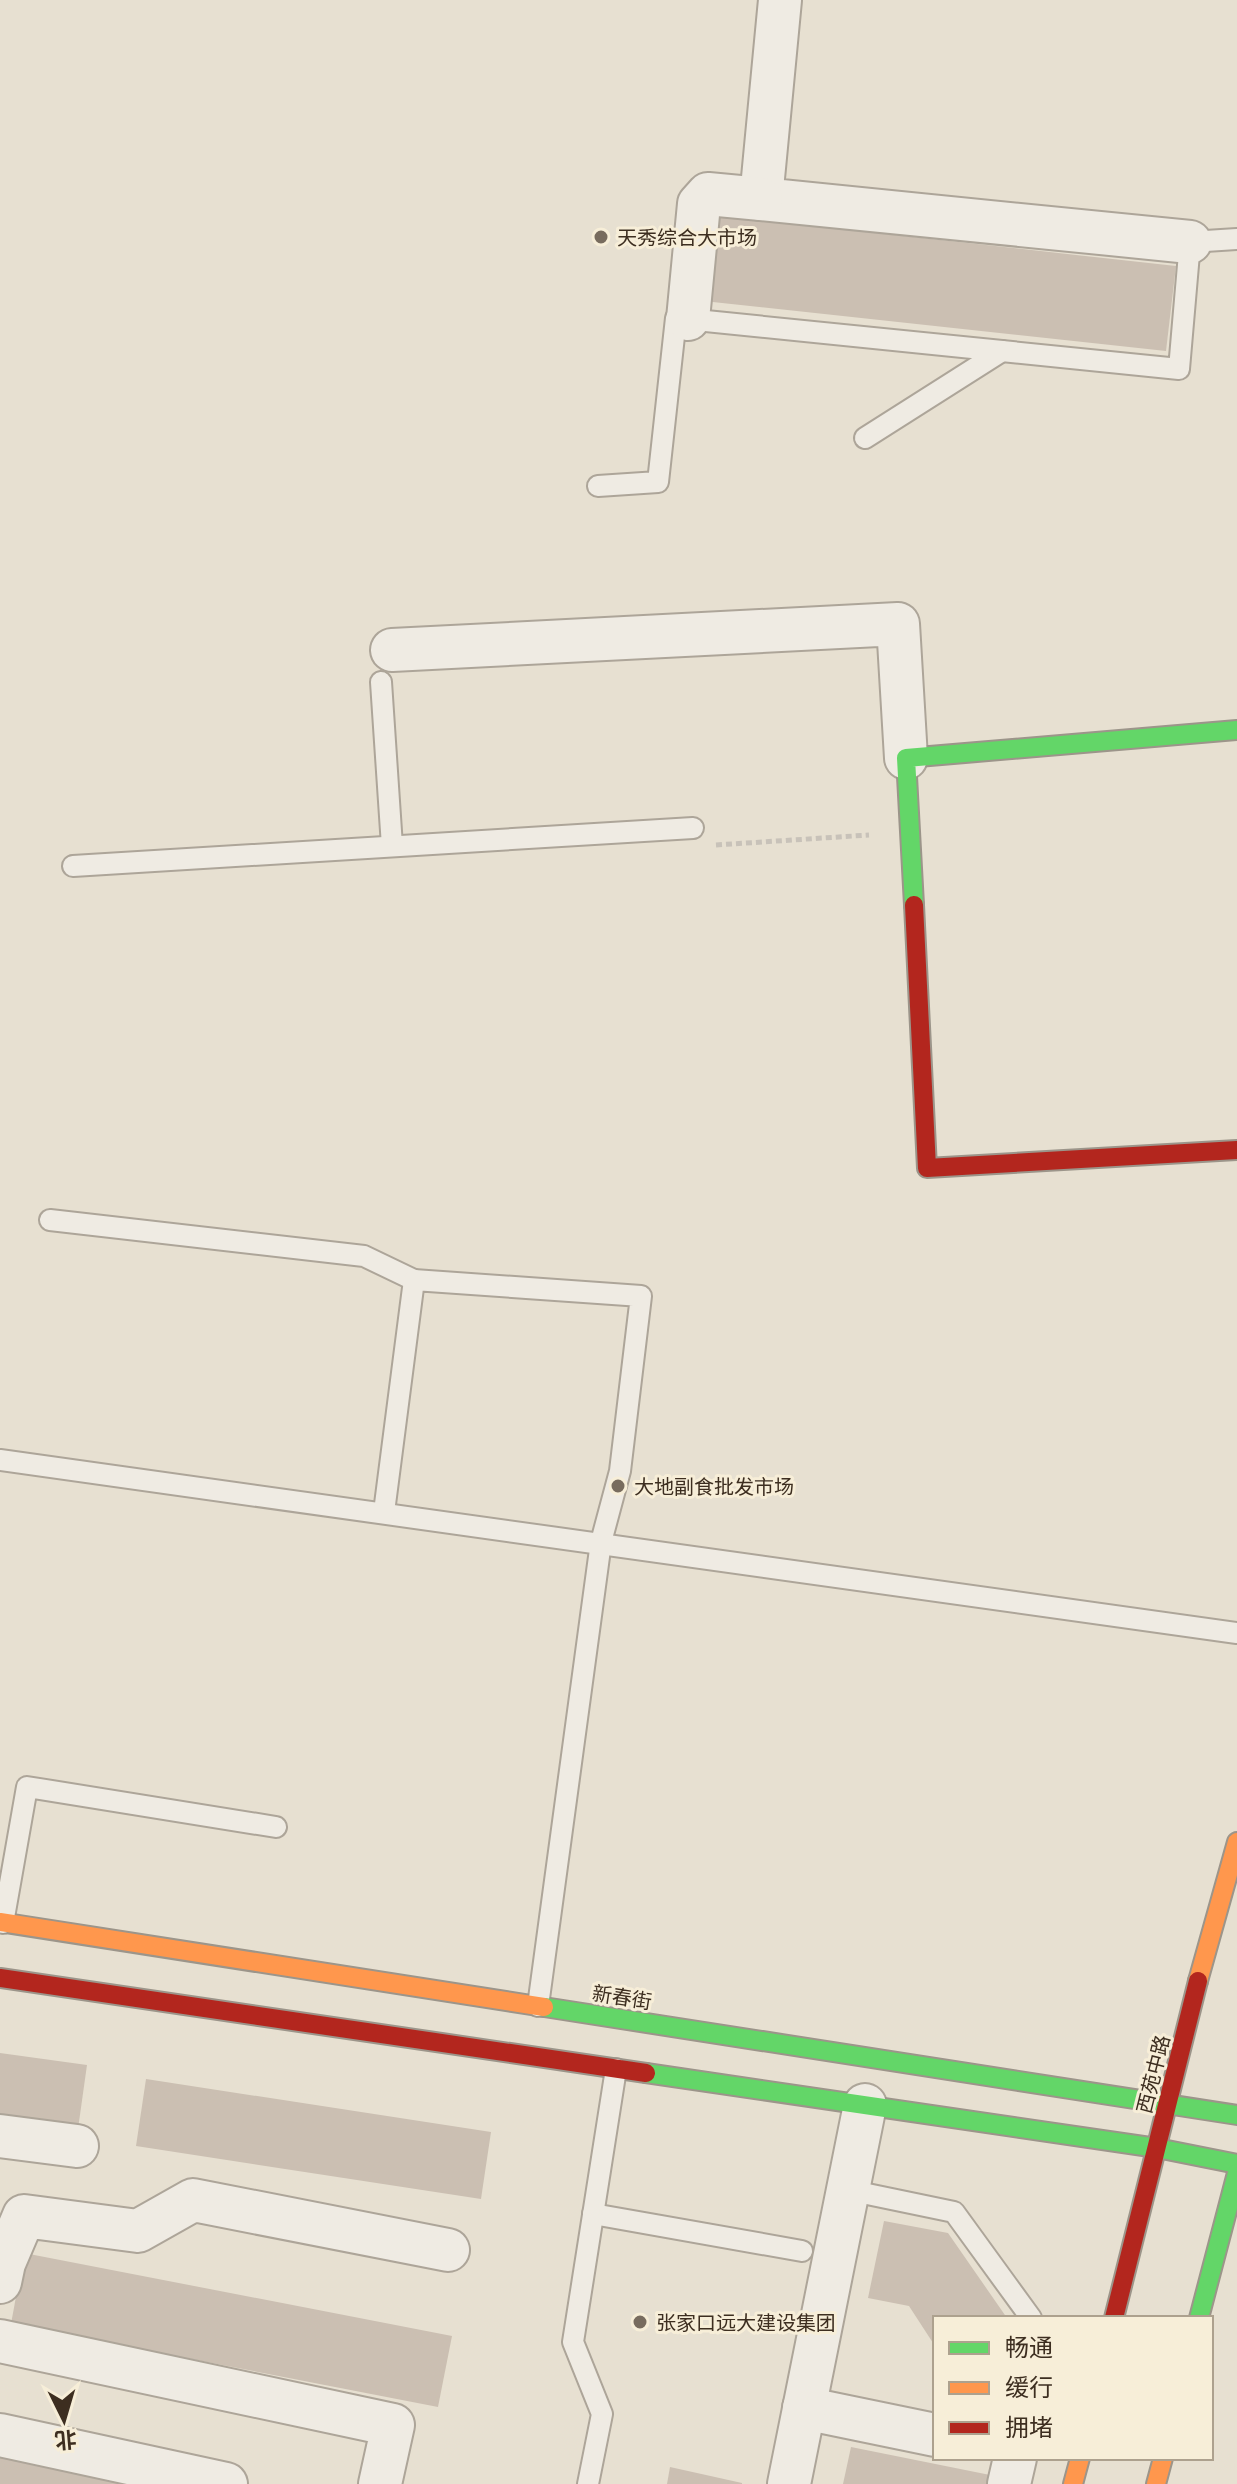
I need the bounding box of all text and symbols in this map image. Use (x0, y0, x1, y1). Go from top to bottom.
place label: 天秀综合大市场 (617, 224, 757, 251)
marker: 天秀综合大市场 (592, 228, 610, 246)
place label: 大地副食批发市场 (634, 1473, 794, 1500)
marker: 大地副食批发市场 (609, 1477, 627, 1495)
street label: 新春街 (590, 1979, 654, 2015)
street label: 西苑中路 (1130, 2032, 1176, 2116)
place label: 张家口远大建设集团 (656, 2309, 836, 2336)
marker: 张家口远大建设集团 (631, 2313, 649, 2331)
legend (933, 2316, 1213, 2460)
text: 畅通 (1005, 2331, 1053, 2363)
text: 缓行 (1005, 2371, 1053, 2403)
north arrow (24, 2380, 104, 2460)
text: 拥堵 (1005, 2411, 1053, 2443)
text: 北 (54, 2425, 78, 2456)

